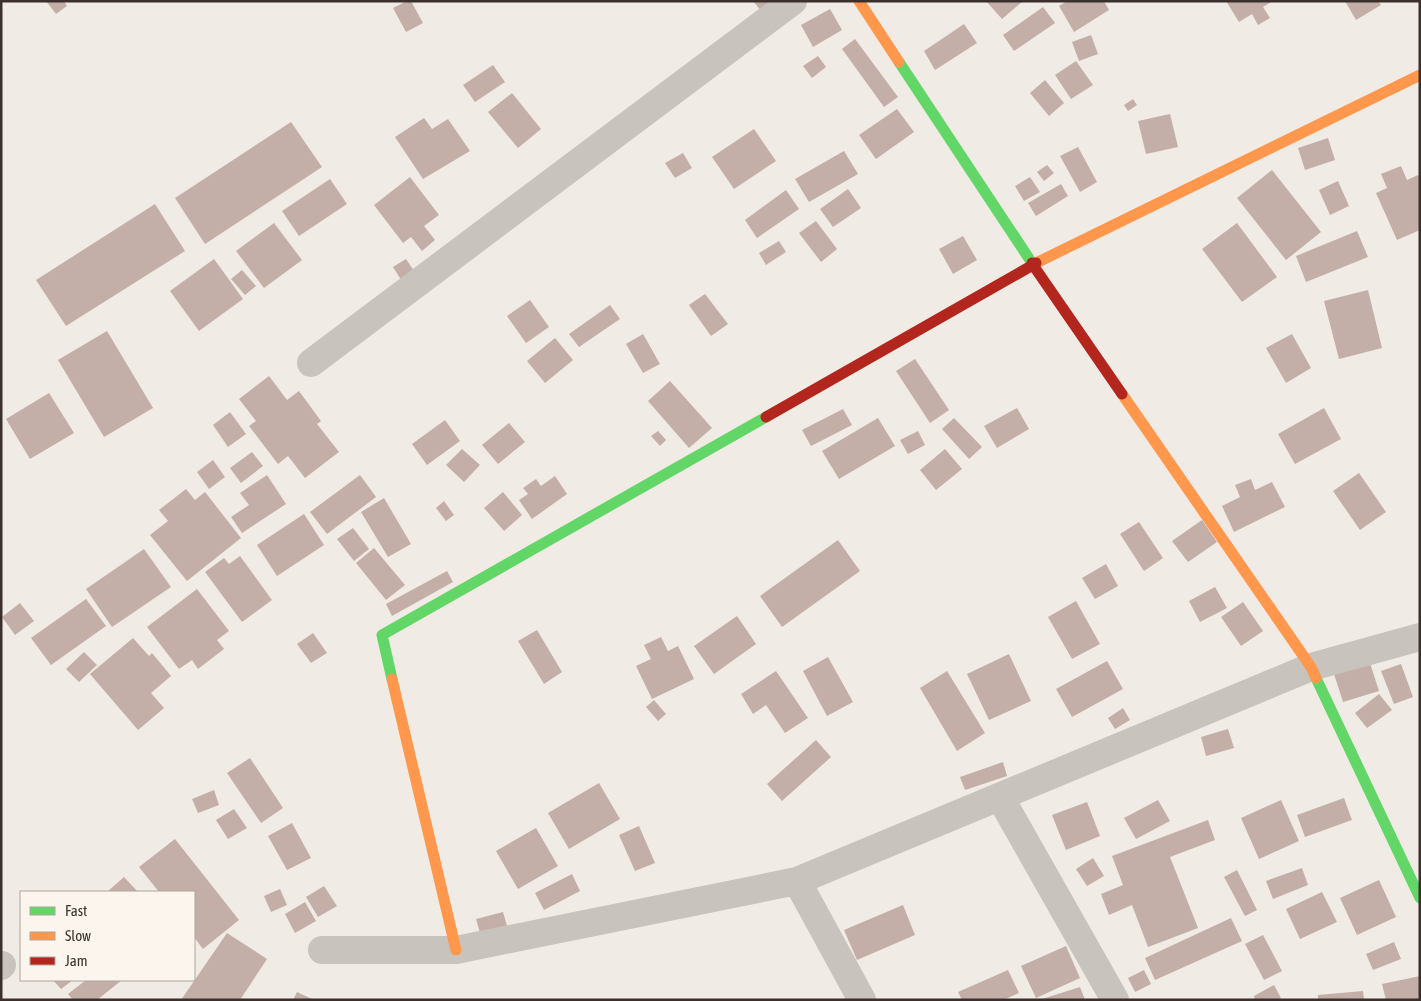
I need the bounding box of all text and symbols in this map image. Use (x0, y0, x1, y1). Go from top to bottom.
legend (20, 891, 195, 981)
text: Fast (65, 902, 87, 919)
text: Slow (65, 927, 91, 944)
text: Jam (65, 952, 88, 969)

